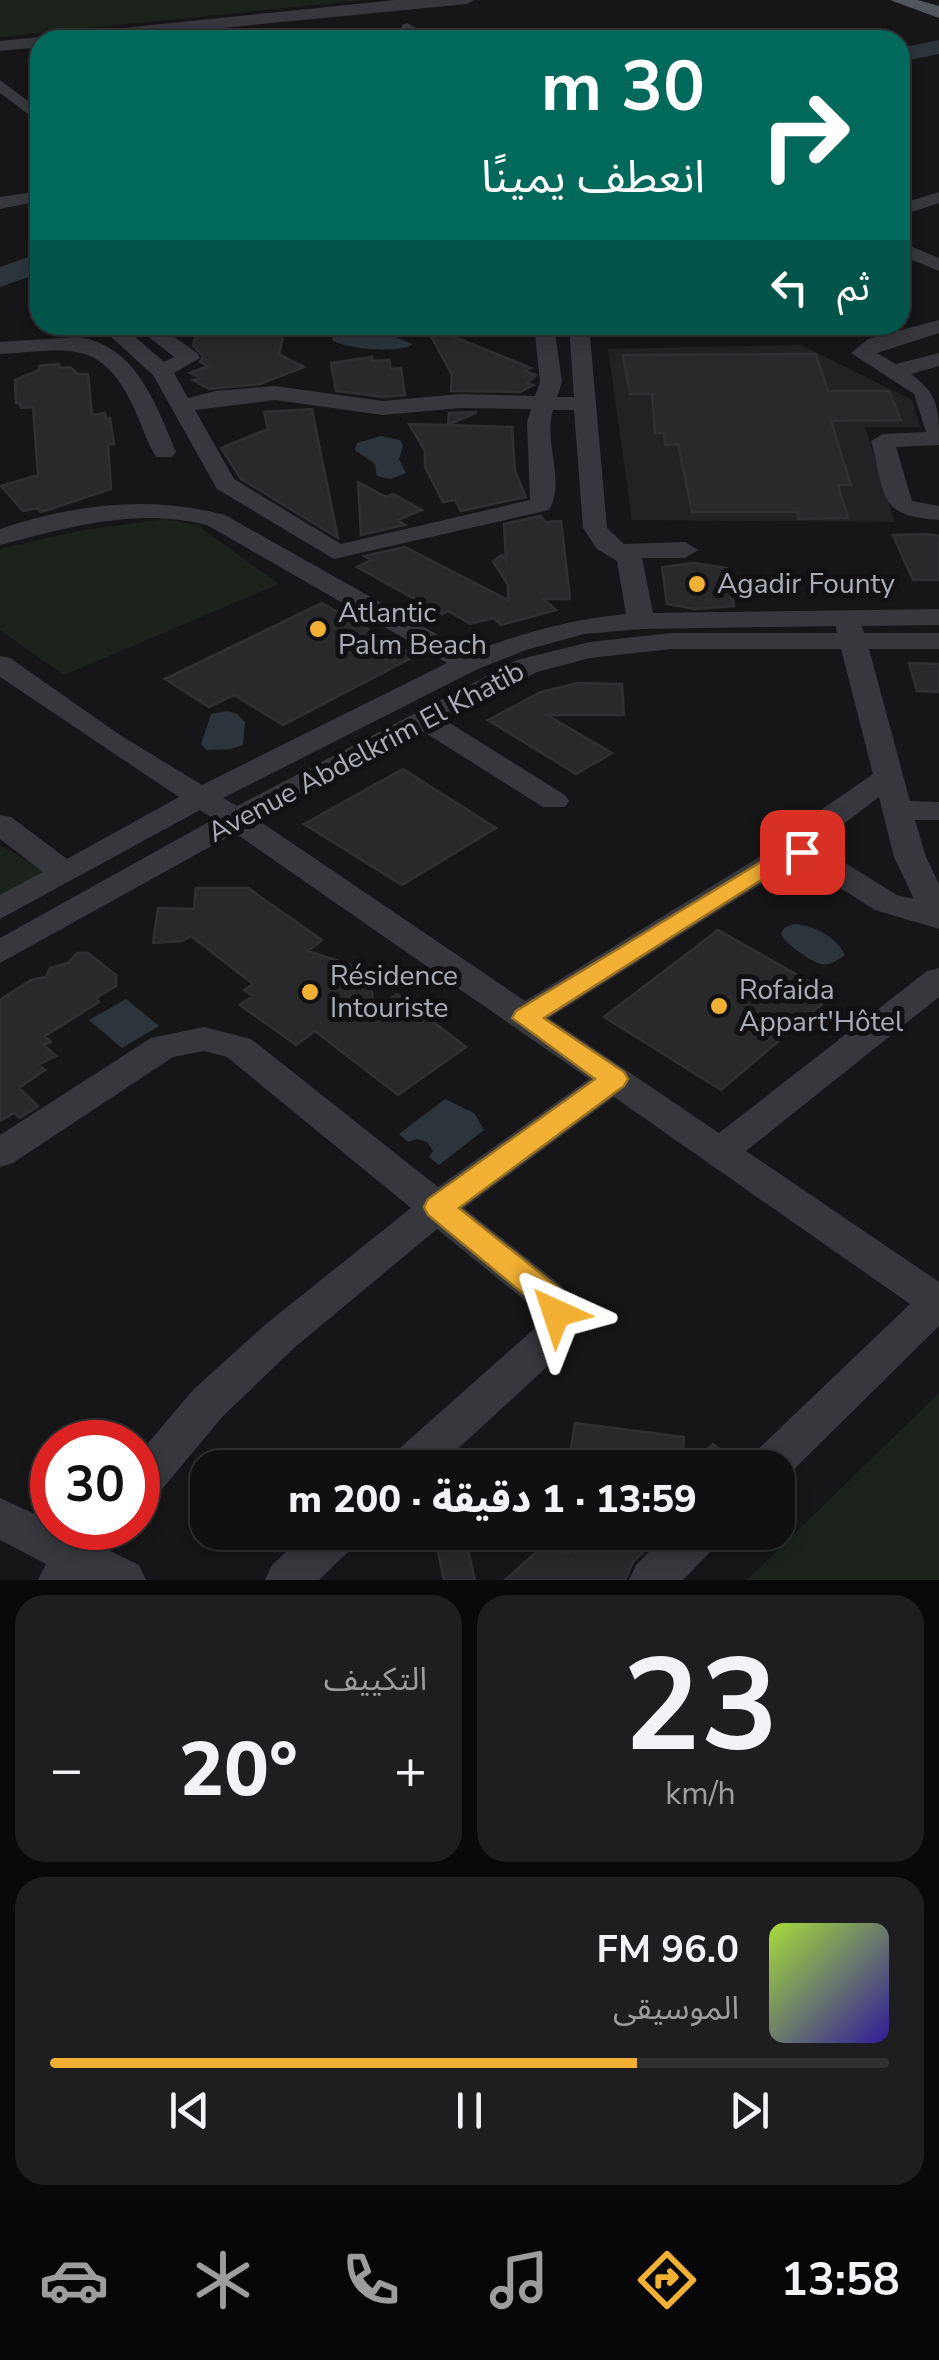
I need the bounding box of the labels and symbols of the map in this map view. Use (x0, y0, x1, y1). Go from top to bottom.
place label: Agadir Founty (717, 565, 896, 603)
marker: Agadir Founty (686, 573, 708, 595)
place label: Atlantic Palm Beach (338, 594, 487, 664)
marker: Atlantic Palm Beach (307, 618, 329, 640)
street label: Avenue Abdelkrim El Khatib (201, 652, 531, 852)
pin (760, 810, 845, 895)
place label: Résidence Intouriste (330, 957, 458, 1027)
place label: Rofaida Appart'Hôtel (739, 971, 904, 1041)
marker: Résidence Intouriste (299, 981, 321, 1003)
marker: Rofaida Appart'Hôtel (708, 995, 730, 1017)
position arrow (504, 1261, 608, 1365)
speed limit sign: 30 (30, 1420, 160, 1550)

